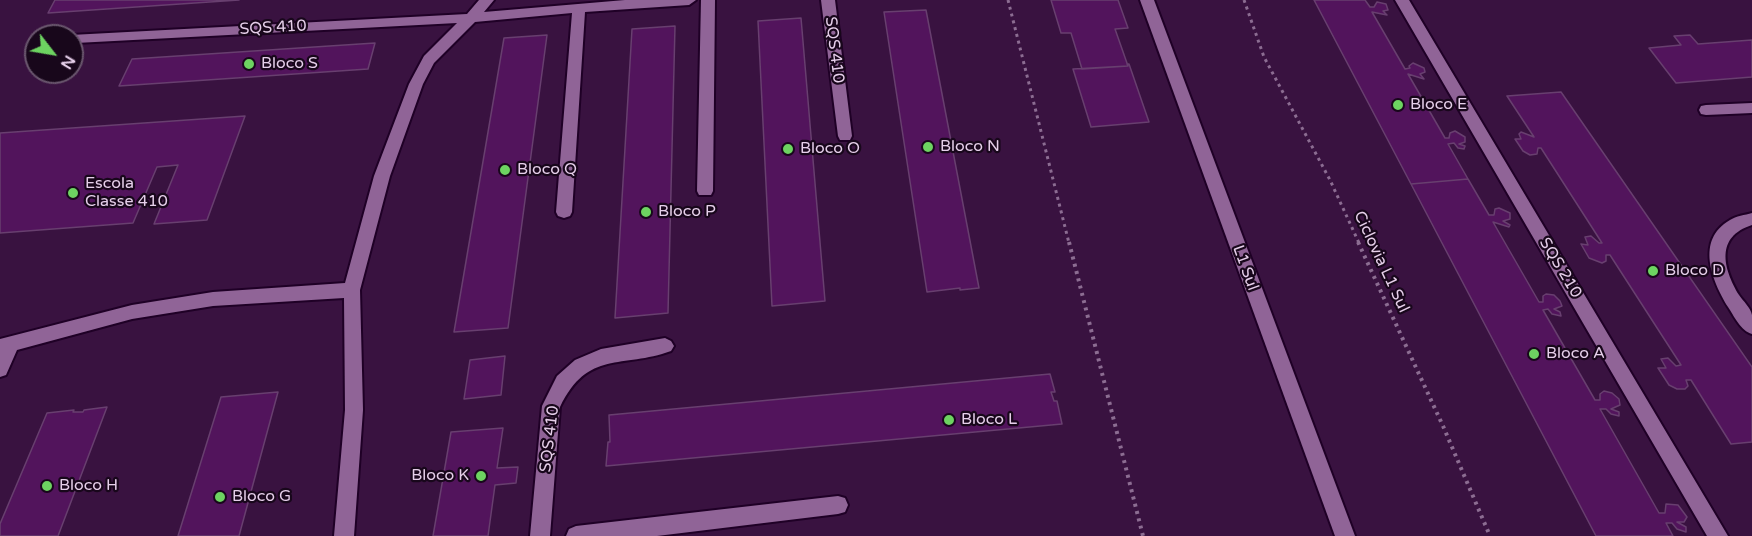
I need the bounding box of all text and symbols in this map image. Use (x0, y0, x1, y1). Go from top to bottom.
street label: SQS 410 (820, 16, 848, 84)
street label: SQS 410 (239, 17, 307, 39)
north arrow (24, 24, 84, 84)
text: N (56, 52, 80, 73)
place label: Bloco S (261, 54, 318, 74)
marker: Bloco S (242, 57, 256, 71)
place label: Bloco E (1410, 95, 1467, 115)
marker: Bloco E (1391, 98, 1405, 112)
place label: Bloco N (940, 137, 1000, 157)
place label: Bloco O (800, 139, 860, 159)
marker: Bloco N (921, 140, 935, 154)
marker: Bloco O (781, 142, 795, 156)
place label: Bloco Q (517, 160, 577, 180)
marker: Bloco Q (498, 163, 512, 177)
place label: Escola Classe 410 (85, 174, 168, 212)
marker: Escola Classe 410 (66, 186, 80, 200)
place label: Bloco P (658, 202, 716, 222)
marker: Bloco P (639, 205, 653, 219)
street label: Ciclovia L1 Sul (1349, 208, 1413, 316)
street label: SQS 210 (1535, 234, 1585, 302)
street label: L1 Sul (1228, 243, 1262, 293)
place label: Bloco D (1665, 261, 1724, 281)
marker: Bloco D (1646, 264, 1660, 278)
place label: Bloco A (1546, 344, 1605, 364)
marker: Bloco A (1527, 347, 1541, 361)
street label: SQS 410 (536, 405, 564, 473)
place label: Bloco L (961, 410, 1017, 430)
marker: Bloco L (942, 413, 956, 427)
place label: Bloco K (411, 466, 469, 486)
marker: Bloco K (474, 469, 488, 483)
place label: Bloco H (59, 476, 118, 496)
marker: Bloco H (40, 479, 54, 493)
place label: Bloco G (232, 487, 291, 507)
marker: Bloco G (213, 490, 227, 504)

